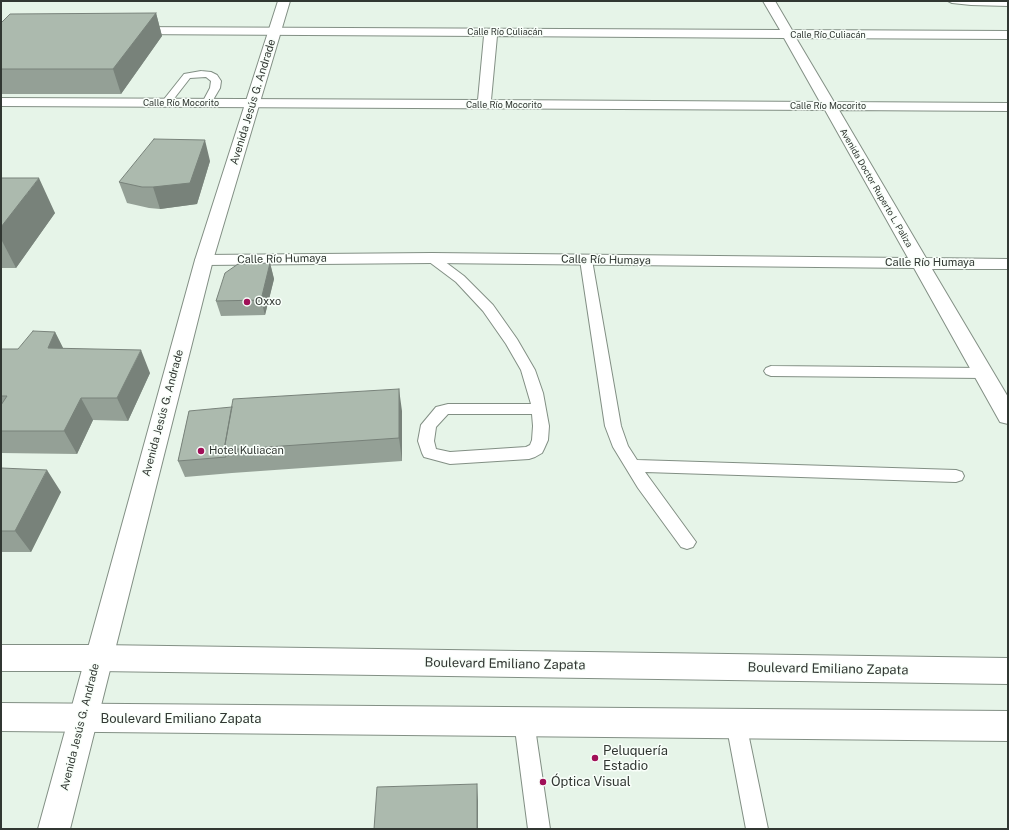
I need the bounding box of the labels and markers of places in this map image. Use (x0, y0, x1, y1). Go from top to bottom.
place label: Oxxo (255, 295, 281, 309)
marker: Oxxo (242, 297, 252, 307)
place label: Hotel Kuliacan (209, 444, 284, 458)
marker: Hotel Kuliacan (196, 446, 206, 456)
place label: Peluquería Estadio (603, 743, 668, 774)
marker: Peluquería Estadio (590, 753, 600, 763)
place label: Óptica Visual (551, 774, 631, 790)
marker: Óptica Visual (538, 777, 548, 787)

